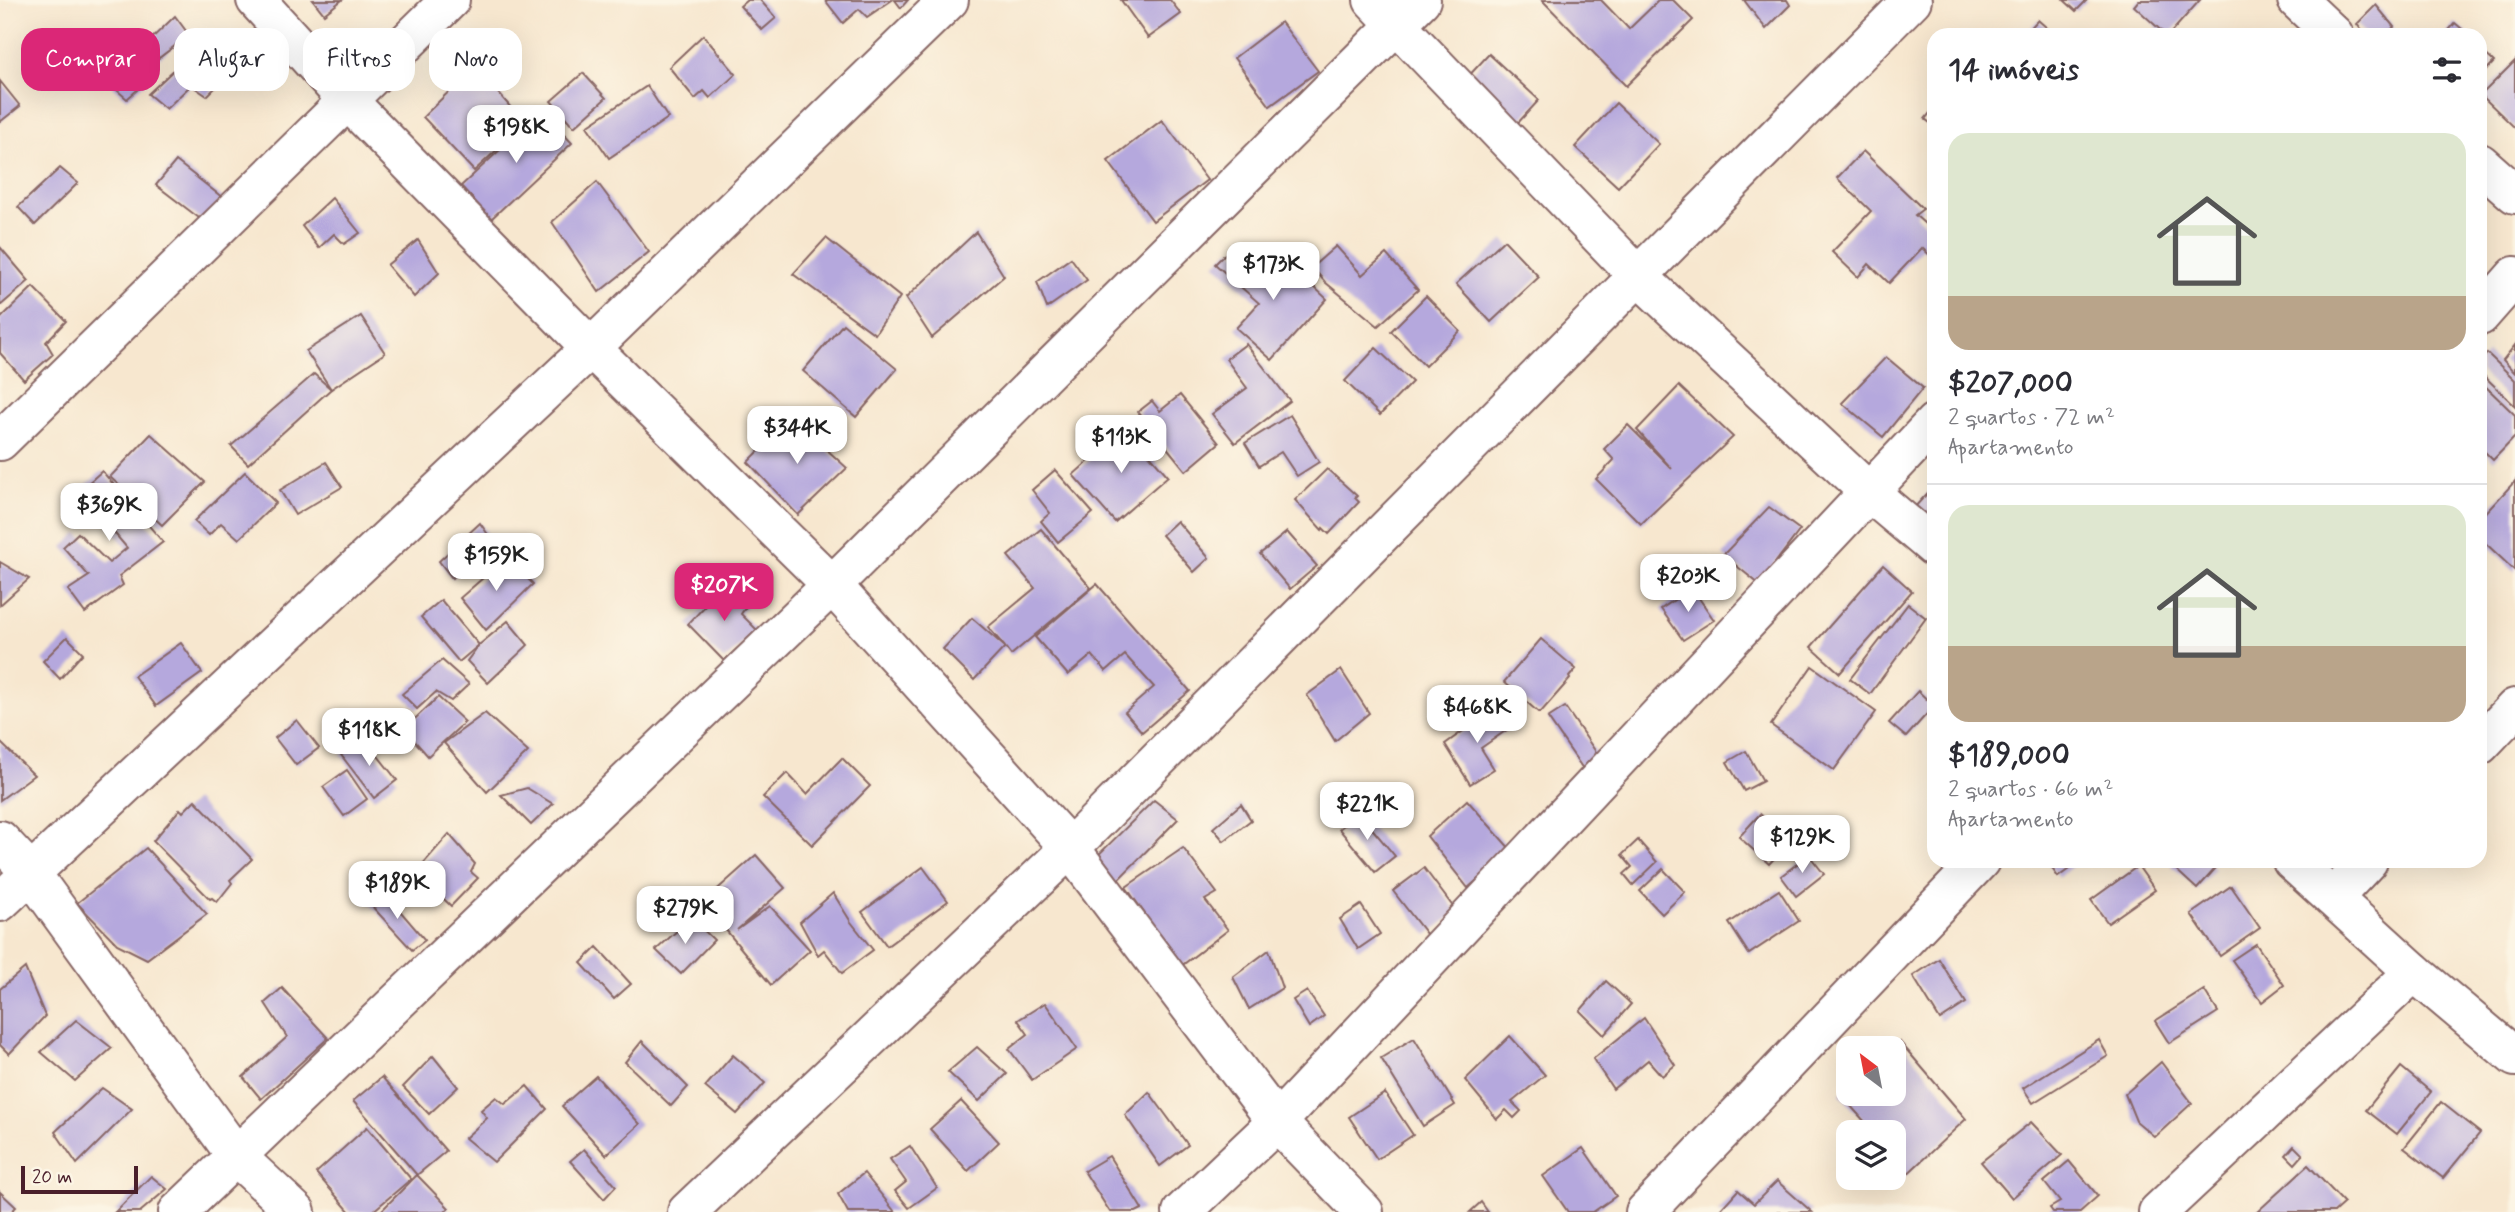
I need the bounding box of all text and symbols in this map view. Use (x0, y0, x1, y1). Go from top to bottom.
chip: Comprar (21, 28, 160, 91)
chip: Alugar (174, 28, 289, 91)
chip: Filtros (303, 28, 415, 91)
chip: Novo (429, 28, 522, 91)
text: 14 imóveis (1948, 51, 2079, 90)
icon: filters (2428, 51, 2466, 89)
pin: $198K (467, 106, 565, 165)
text: $198K (483, 113, 549, 143)
icon: home (2144, 178, 2270, 304)
pin: $173K (1224, 243, 1322, 302)
text: $173K (1243, 250, 1304, 280)
text: $207,000 (1948, 364, 2073, 403)
text: 2 quartos · 72 m² (1948, 403, 2115, 433)
pin: $344K (748, 406, 846, 466)
text: $344K (763, 414, 831, 444)
pin: $113K (1072, 416, 1170, 475)
text: $113K (1091, 423, 1151, 453)
text: Apartamento (1948, 433, 2074, 463)
pin: $369K (60, 484, 158, 543)
text: $369K (77, 491, 141, 521)
pin: $159K (447, 534, 545, 593)
text: $159K (464, 541, 528, 571)
icon: home (2144, 550, 2270, 676)
pin: $203K (1639, 554, 1737, 614)
text: $203K (1656, 562, 1720, 592)
pin: $207K (675, 564, 773, 623)
text: $207K (690, 571, 758, 601)
pin: $468K (1428, 686, 1526, 745)
text: $468K (1443, 693, 1511, 723)
pin: $118K (320, 708, 418, 768)
text: $118K (338, 716, 400, 746)
text: $189,000 (1948, 736, 2070, 775)
text: 2 quartos · 66 m² (1948, 775, 2113, 805)
pin: $221K (1318, 782, 1416, 842)
text: $221K (1336, 790, 1398, 820)
text: Apartamento (1948, 805, 2074, 835)
pin: $129K (1753, 816, 1851, 875)
text: $129K (1770, 823, 1834, 853)
pin: $189K (348, 862, 446, 921)
text: $189K (365, 869, 429, 899)
pin: $279K (636, 886, 734, 946)
text: $279K (653, 894, 717, 924)
north arrow (1836, 1036, 1906, 1106)
map controls (1836, 1036, 1906, 1190)
button: layers (1836, 1120, 1906, 1190)
scale bar (21, 1163, 138, 1195)
text: 20 m (32, 1165, 72, 1190)

